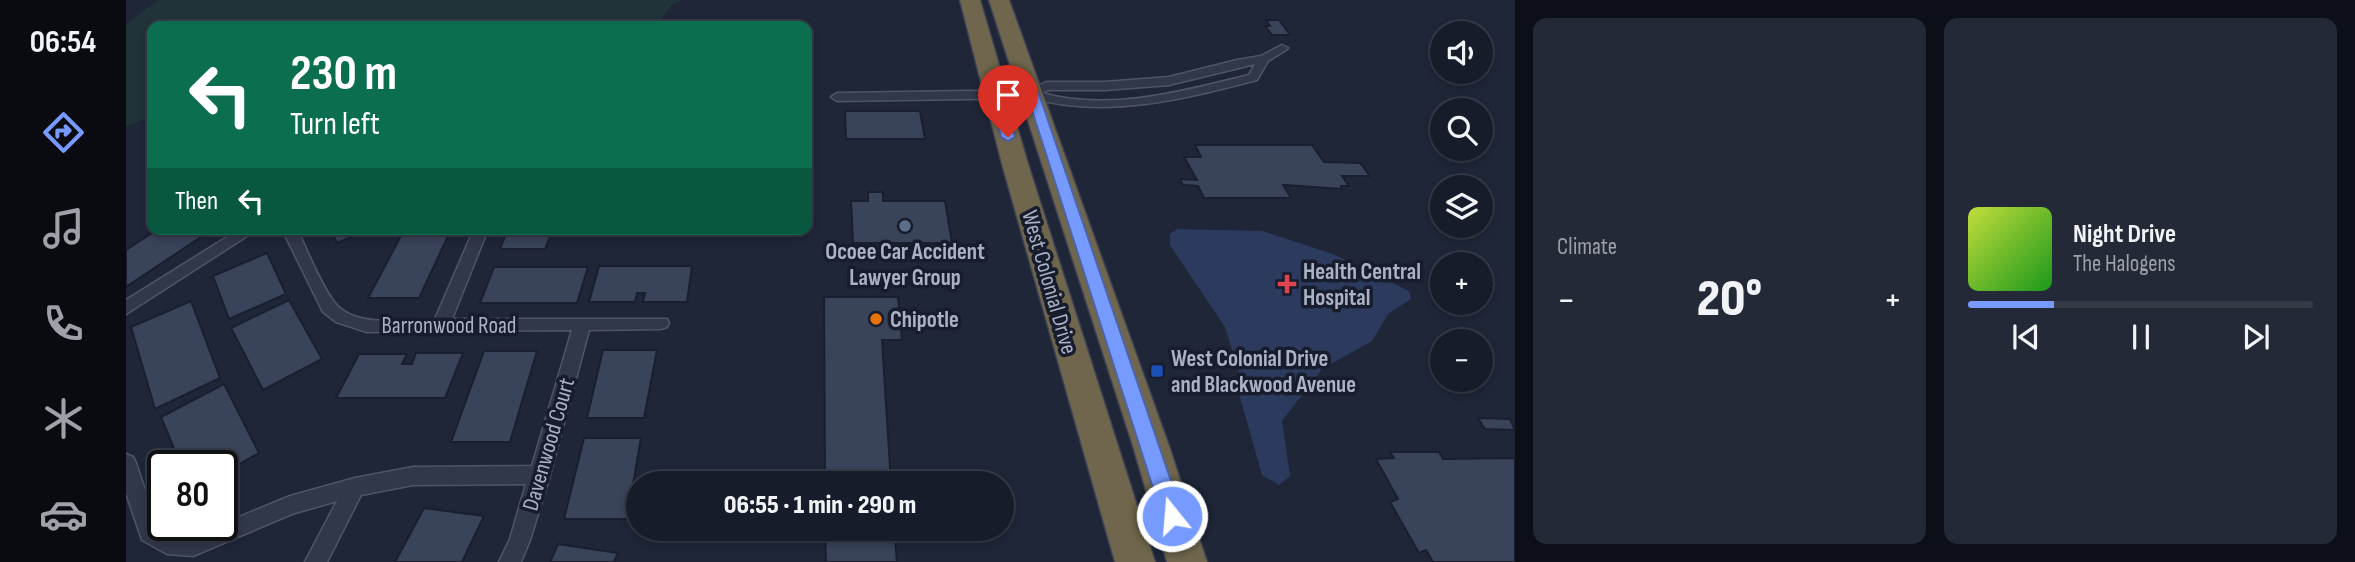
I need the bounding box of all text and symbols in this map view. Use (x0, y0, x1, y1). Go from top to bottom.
map controls (1430, 21, 1493, 392)
button: sound (1430, 21, 1493, 84)
text: 06:54 (30, 23, 96, 62)
text: 230 m (290, 45, 397, 104)
icon: left (175, 49, 266, 140)
pin (978, 65, 1038, 137)
icon: arrive (989, 76, 1027, 114)
button: search (1430, 98, 1493, 161)
text: Turn left (290, 105, 380, 144)
icon: directions (39, 108, 88, 157)
button: layers (1430, 175, 1493, 238)
icon: left (232, 182, 270, 220)
text: Then (175, 186, 218, 217)
icon: music (39, 204, 88, 253)
street label: West Colonial Drive (1015, 207, 1083, 357)
marker: Ocoee Car Accident Lawyer Group (897, 218, 913, 234)
text: Night Drive (2073, 219, 2176, 250)
text: Climate (1557, 233, 1617, 261)
place label: Ocoee Car Accident Lawyer Group (825, 238, 985, 292)
text: The Halogens (2073, 250, 2176, 278)
button: + (1430, 252, 1493, 315)
place label: Health Central Hospital (1303, 258, 1421, 312)
text: 20° (1697, 268, 1762, 331)
marker: Health Central Hospital (1277, 274, 1297, 294)
text: − (1557, 278, 1576, 323)
text: + (1883, 278, 1902, 323)
icon: phone (39, 299, 88, 348)
place label: Chipotle (890, 306, 959, 334)
marker: Chipotle (868, 311, 884, 327)
street label: Barronwood Road (382, 312, 516, 340)
icon: previous (2007, 318, 2045, 356)
icon: pause (2122, 318, 2160, 356)
icon: next (2237, 318, 2275, 356)
button: − (1430, 329, 1493, 392)
place label: West Colonial Drive and Blackwood Avenue (1171, 345, 1356, 399)
marker: West Colonial Drive and Blackwood Avenue (1149, 363, 1165, 379)
street label: Davenwood Court (517, 375, 581, 514)
icon: climate (39, 394, 88, 443)
speed limit sign: 80 (147, 450, 238, 541)
position arrow (1135, 479, 1209, 553)
icon: car (39, 490, 88, 539)
text: 06:55 · 1 min · 290 m (724, 490, 916, 521)

